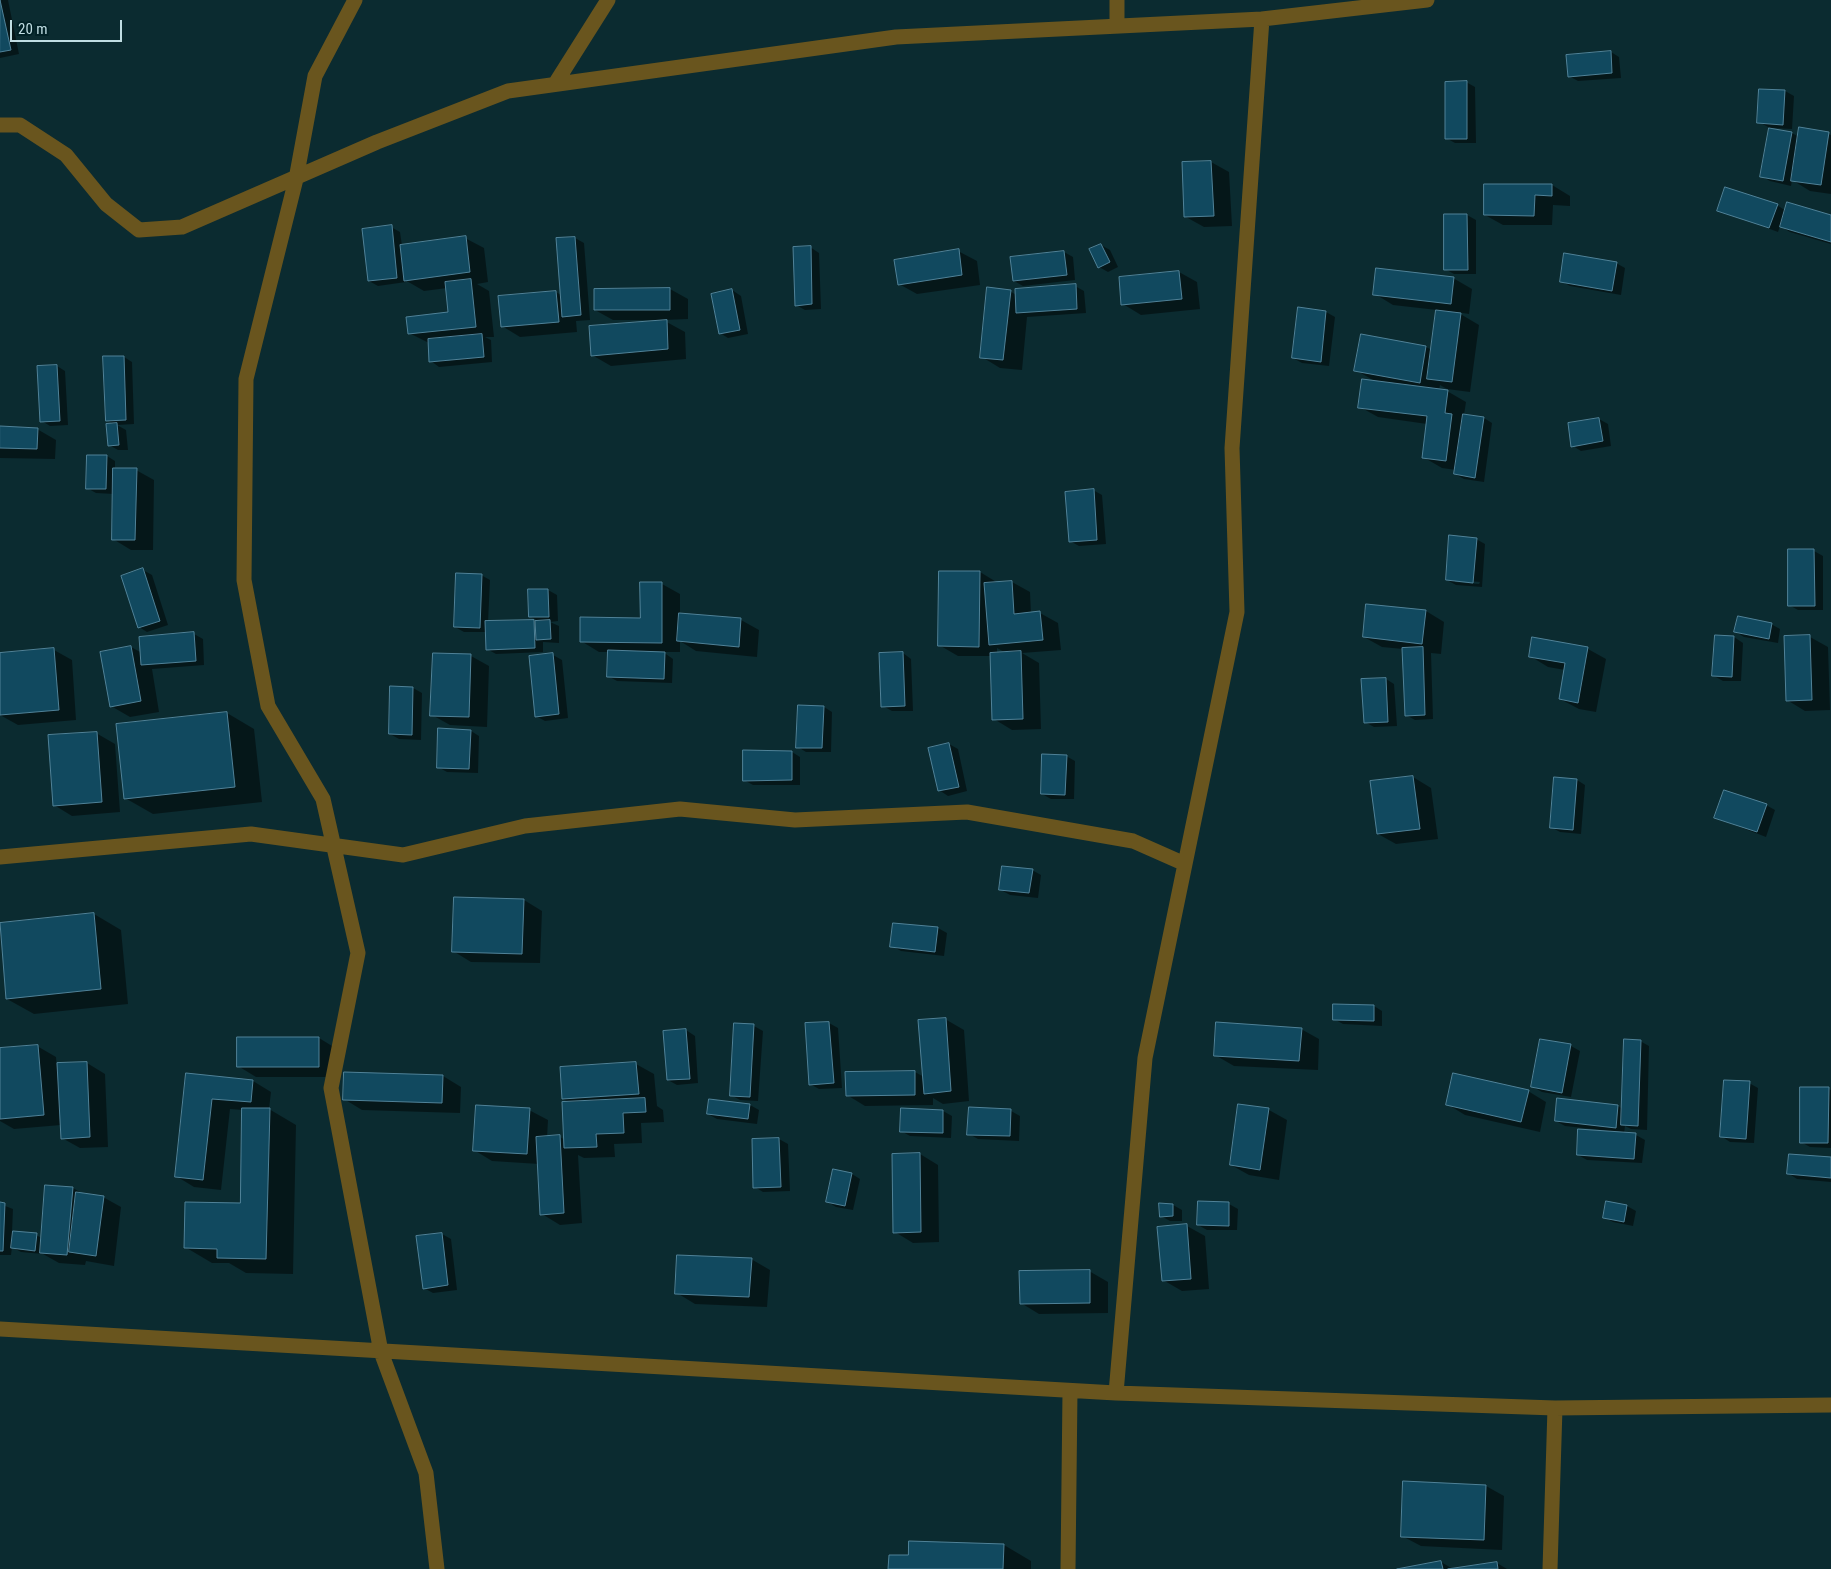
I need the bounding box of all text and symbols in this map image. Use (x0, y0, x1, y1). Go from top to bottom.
scale bar (12, 10, 125, 42)
text: 20 m (18, 20, 48, 38)

